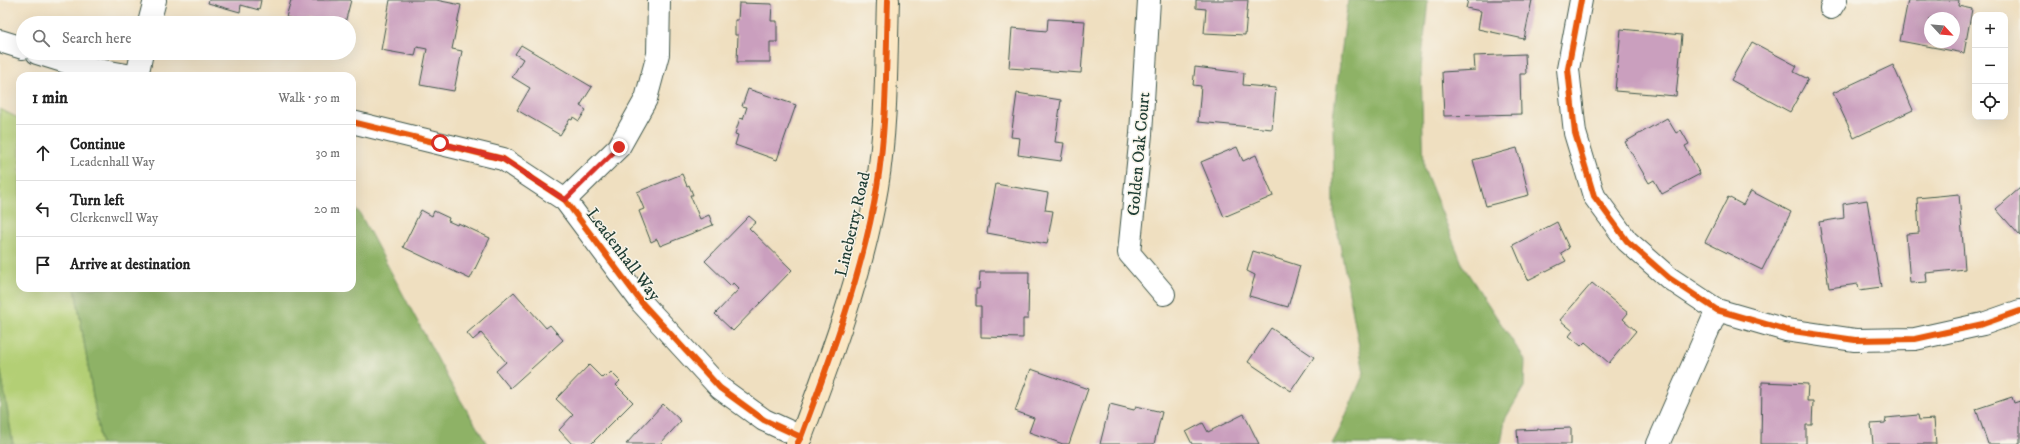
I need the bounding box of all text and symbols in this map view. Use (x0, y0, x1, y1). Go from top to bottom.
north arrow (1924, 12, 1960, 48)
map controls (1972, 12, 2008, 120)
button: + (1972, 12, 2008, 48)
search box (16, 16, 356, 60)
icon: search (30, 27, 52, 49)
text: Search here (62, 29, 131, 48)
button: − (1972, 48, 2008, 84)
button: locate (1972, 84, 2008, 120)
text: 1 min (32, 87, 68, 109)
text: Walk · 50 m (278, 90, 340, 106)
street label: Golden Oak Court (1123, 91, 1155, 217)
route start (431, 134, 449, 152)
text: Continue (70, 135, 125, 154)
route end (610, 138, 628, 156)
icon: ahead (32, 142, 54, 164)
text: 30 m (316, 145, 340, 161)
text: Leadenhall Way (70, 154, 155, 170)
street label: Lineberry Road (830, 169, 876, 279)
text: Turn left (70, 191, 124, 210)
icon: left (32, 198, 54, 220)
text: 20 m (314, 201, 340, 217)
street label: Leadenhall Way (581, 204, 666, 306)
text: Clerkenwell Way (70, 210, 158, 226)
icon: arrive (32, 254, 54, 276)
text: Arrive at destination (70, 255, 190, 274)

